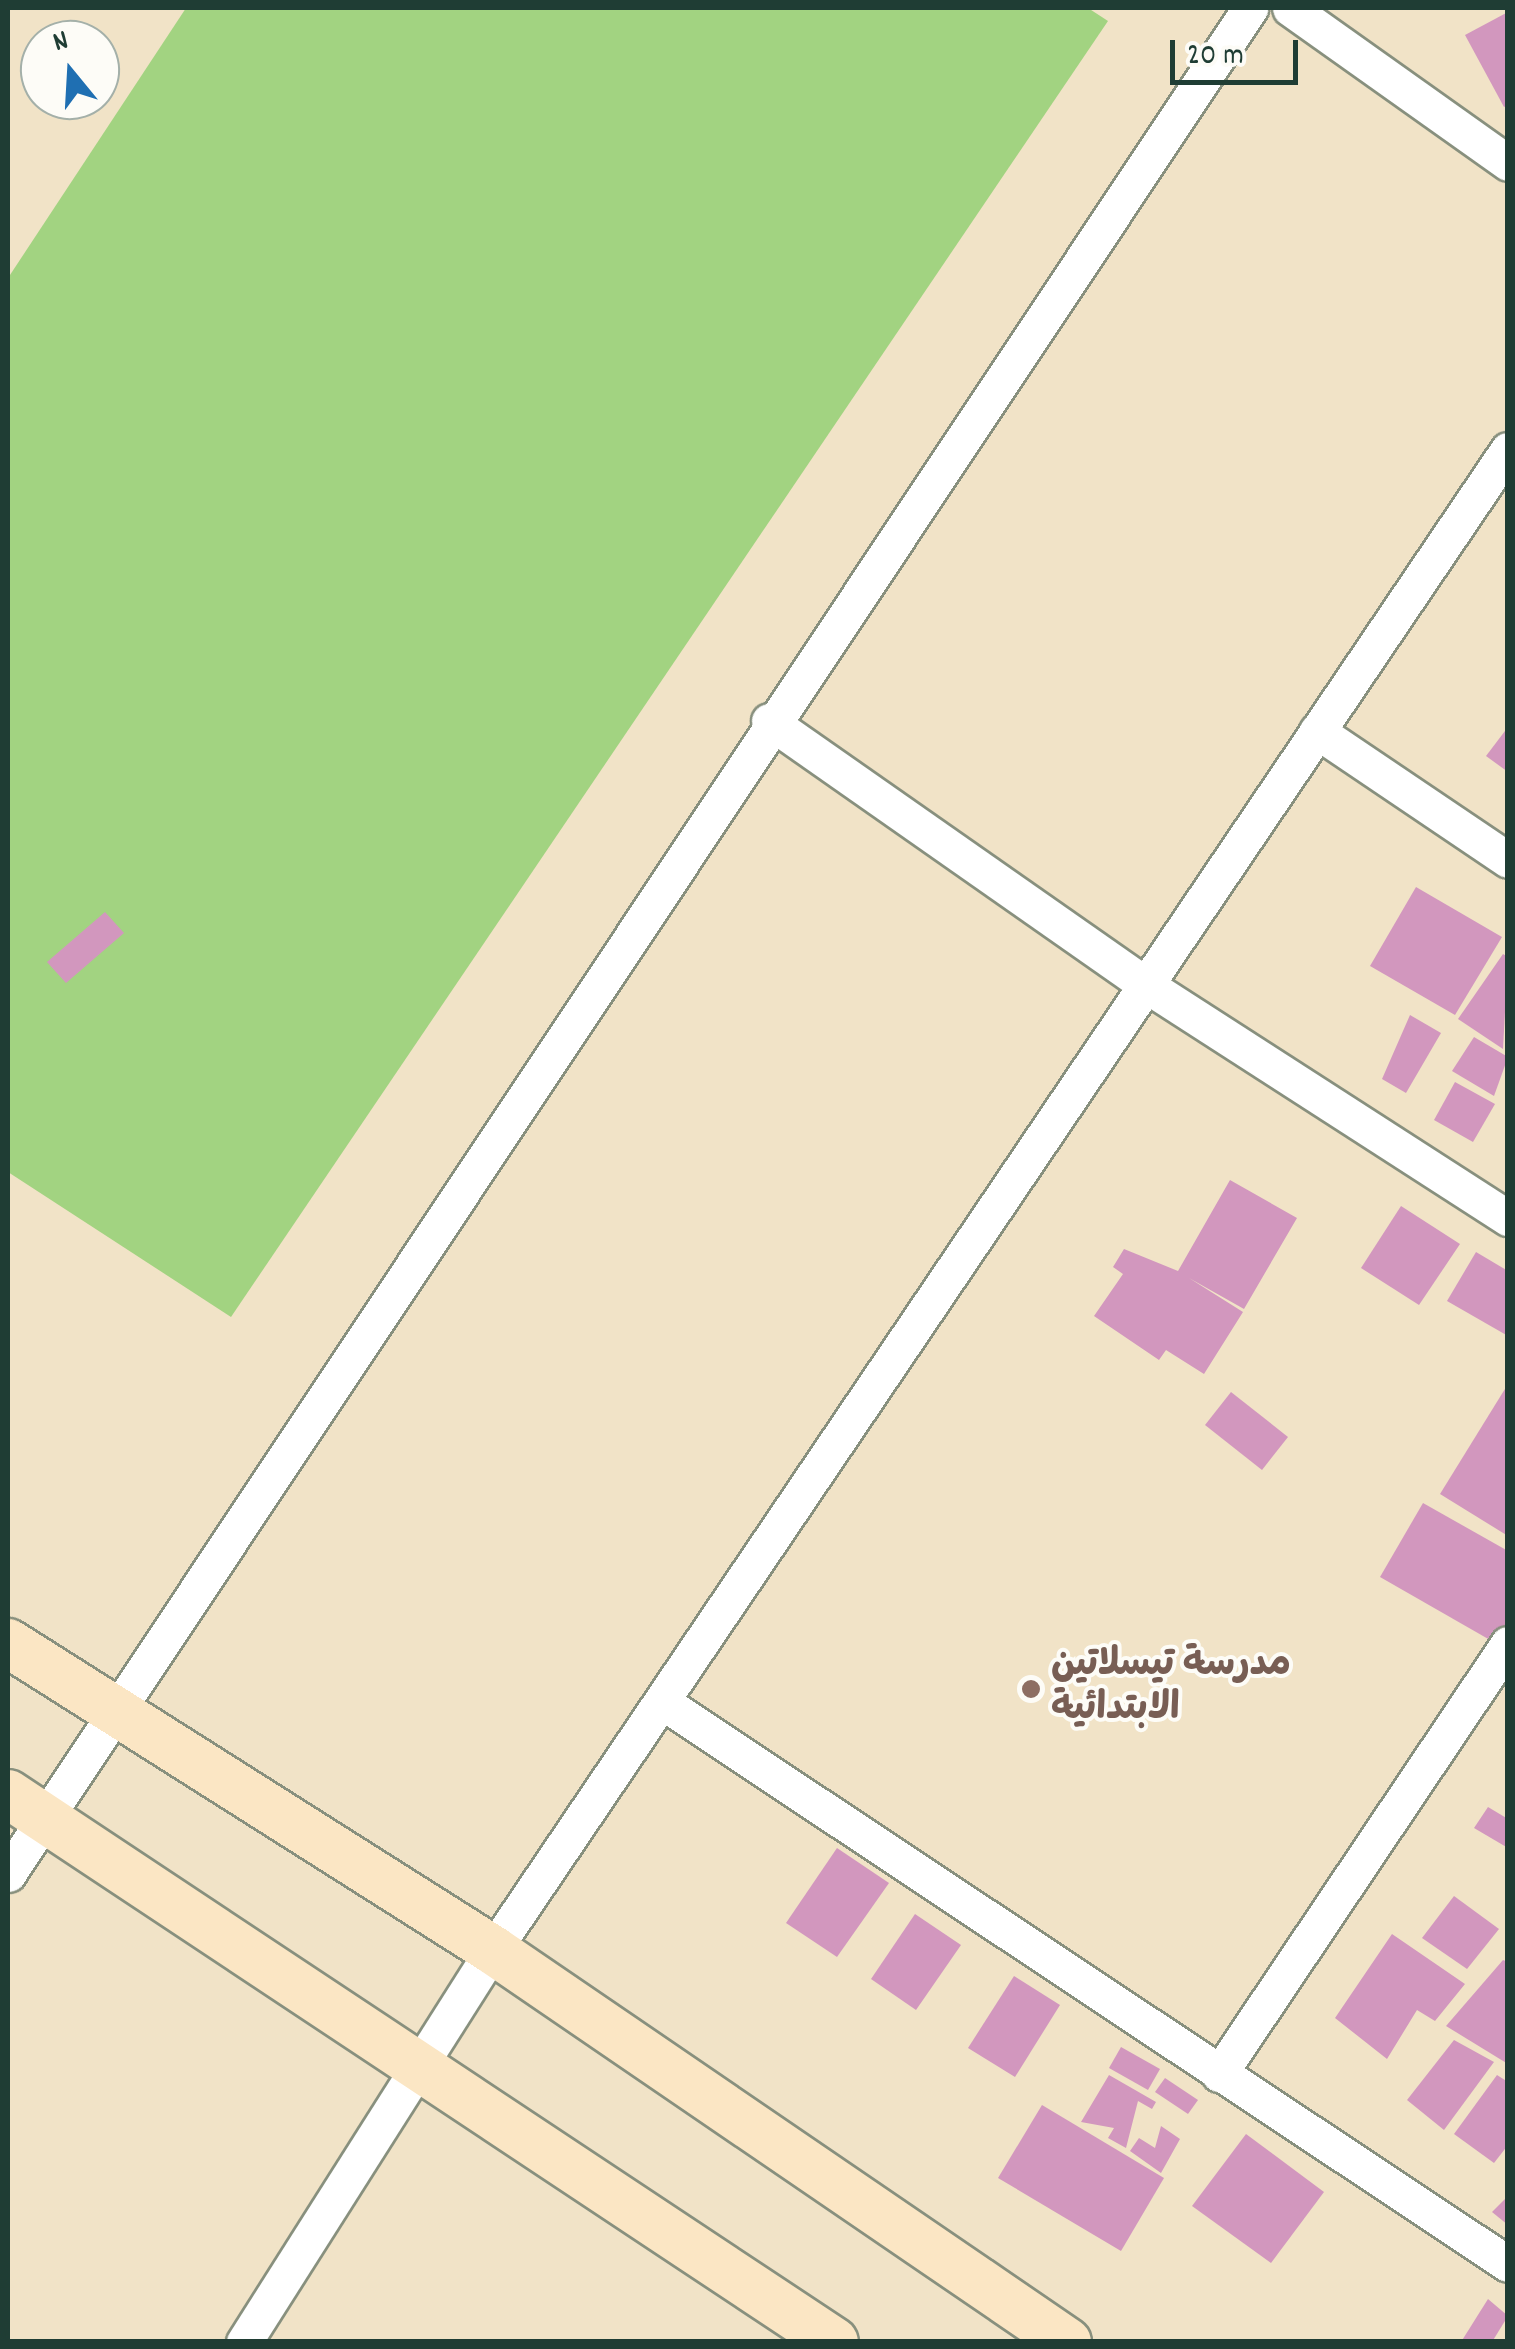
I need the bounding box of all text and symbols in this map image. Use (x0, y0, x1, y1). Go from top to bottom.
north arrow (20, 20, 120, 120)
scale bar (1175, 20, 1302, 82)
text: N (49, 22, 74, 65)
text: 20 m (1187, 36, 1244, 79)
place label: مدرسة تيسلاتين الابتدائية (1051, 1644, 1291, 1734)
marker: مدرسة تيسلاتين الابتدائية (1020, 1678, 1042, 1700)

